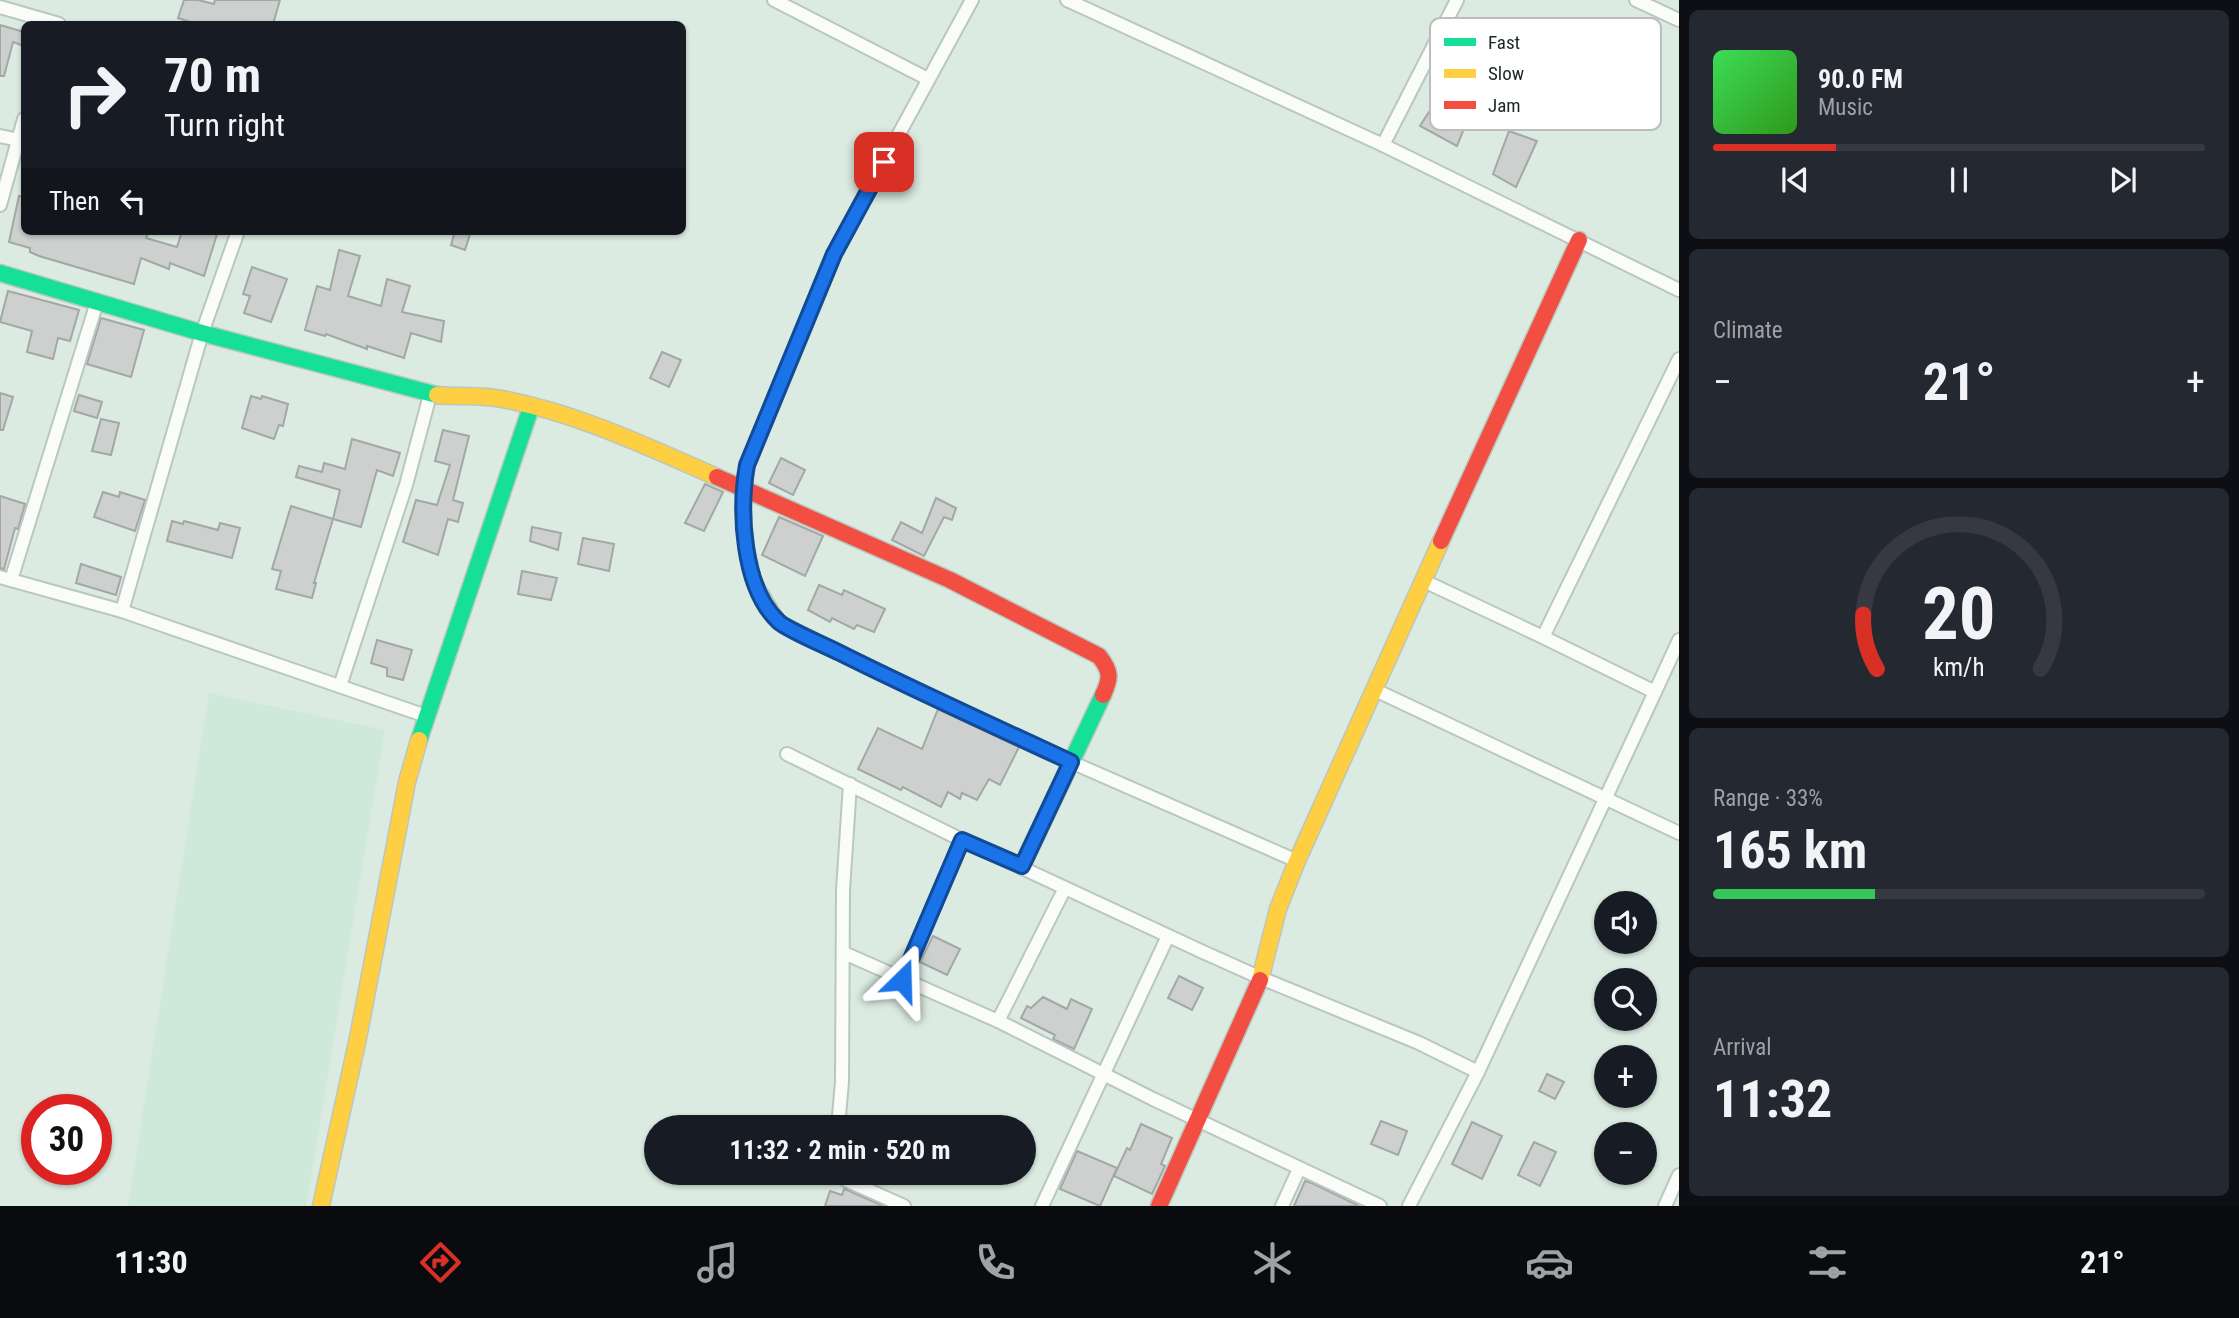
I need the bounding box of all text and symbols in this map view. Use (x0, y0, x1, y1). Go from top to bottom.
legend (1430, 18, 1661, 130)
text: Fast (1488, 31, 1520, 54)
text: 70 m (164, 47, 261, 104)
icon: right (49, 49, 140, 140)
text: Slow (1488, 62, 1524, 85)
text: 90.0 FM (1818, 64, 1903, 94)
text: Jam (1488, 94, 1521, 117)
text: Music (1818, 94, 1873, 121)
text: Turn right (164, 106, 285, 144)
pin (854, 132, 914, 192)
icon: arrive (865, 143, 903, 181)
icon: previous (1776, 161, 1814, 199)
icon: pause (1940, 161, 1978, 199)
icon: next (2104, 161, 2142, 199)
icon: left (114, 182, 152, 220)
text: Then (49, 186, 100, 216)
text: Climate (1713, 317, 1783, 344)
text: 21° (1923, 352, 1995, 413)
text: − (1713, 360, 1732, 404)
text: + (2186, 360, 2205, 404)
text: 20 (1922, 571, 1996, 657)
text: km/h (1933, 653, 1985, 682)
text: Range · 33% (1713, 785, 1823, 812)
text: 165 km (1713, 820, 1867, 881)
map controls (1594, 891, 1657, 1185)
button: sound (1594, 891, 1657, 954)
position arrow (865, 943, 939, 1017)
button: search (1594, 968, 1657, 1031)
text: Arrival (1713, 1034, 1772, 1061)
button: + (1594, 1045, 1657, 1108)
text: 11:32 (1713, 1069, 1832, 1130)
speed limit sign: 30 (21, 1094, 112, 1185)
button: − (1594, 1122, 1657, 1185)
text: 11:32 · 2 min · 520 m (730, 1135, 950, 1165)
icon: directions (416, 1238, 465, 1287)
icon: music (693, 1238, 742, 1287)
icon: phone (971, 1238, 1020, 1287)
icon: climate (1248, 1238, 1297, 1287)
icon: car (1525, 1238, 1574, 1287)
icon: filters (1803, 1238, 1852, 1287)
text: 11:30 (114, 1243, 188, 1281)
text: 21° (2080, 1243, 2125, 1281)

